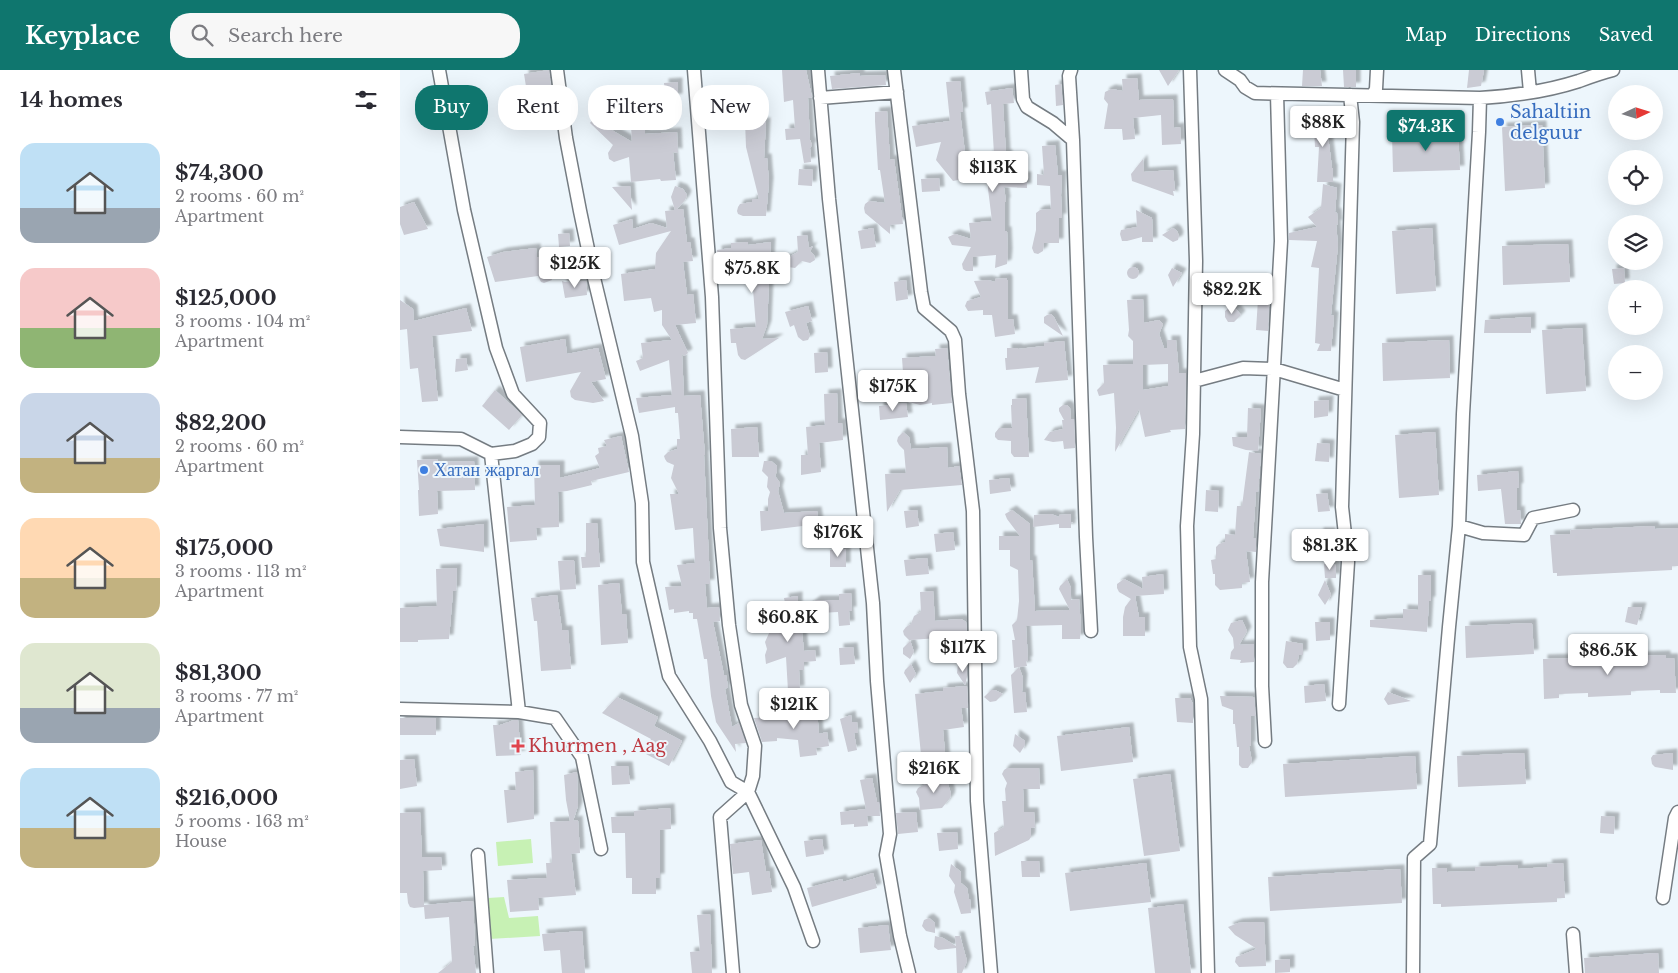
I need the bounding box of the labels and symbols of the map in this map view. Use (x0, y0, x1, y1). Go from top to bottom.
north arrow (1608, 85, 1662, 140)
place label: Sahaltiin delguur (1510, 101, 1591, 144)
pin: $88K (1293, 106, 1353, 148)
pin: $74.3K (1385, 109, 1467, 152)
marker: Sahaltiin delguur (1494, 116, 1506, 128)
pin: $113K (958, 150, 1028, 193)
pin: $125K (540, 246, 610, 289)
pin: $75.8K (711, 252, 793, 294)
pin: $82.2K (1191, 272, 1273, 315)
pin: $175K (858, 370, 928, 412)
place label: Хатан жаргал (434, 459, 539, 481)
marker: Хатан жаргал (418, 464, 430, 476)
pin: $176K (803, 516, 873, 558)
pin: $81.3K (1289, 528, 1371, 571)
pin: $60.8K (747, 600, 829, 643)
pin: $117K (928, 630, 998, 673)
pin: $86.5K (1567, 634, 1649, 676)
pin: $121K (759, 688, 829, 730)
place label: Khurmen , Aag (528, 735, 666, 757)
marker: Khurmen , Aag (512, 740, 524, 752)
pin: $216K (899, 752, 969, 794)

